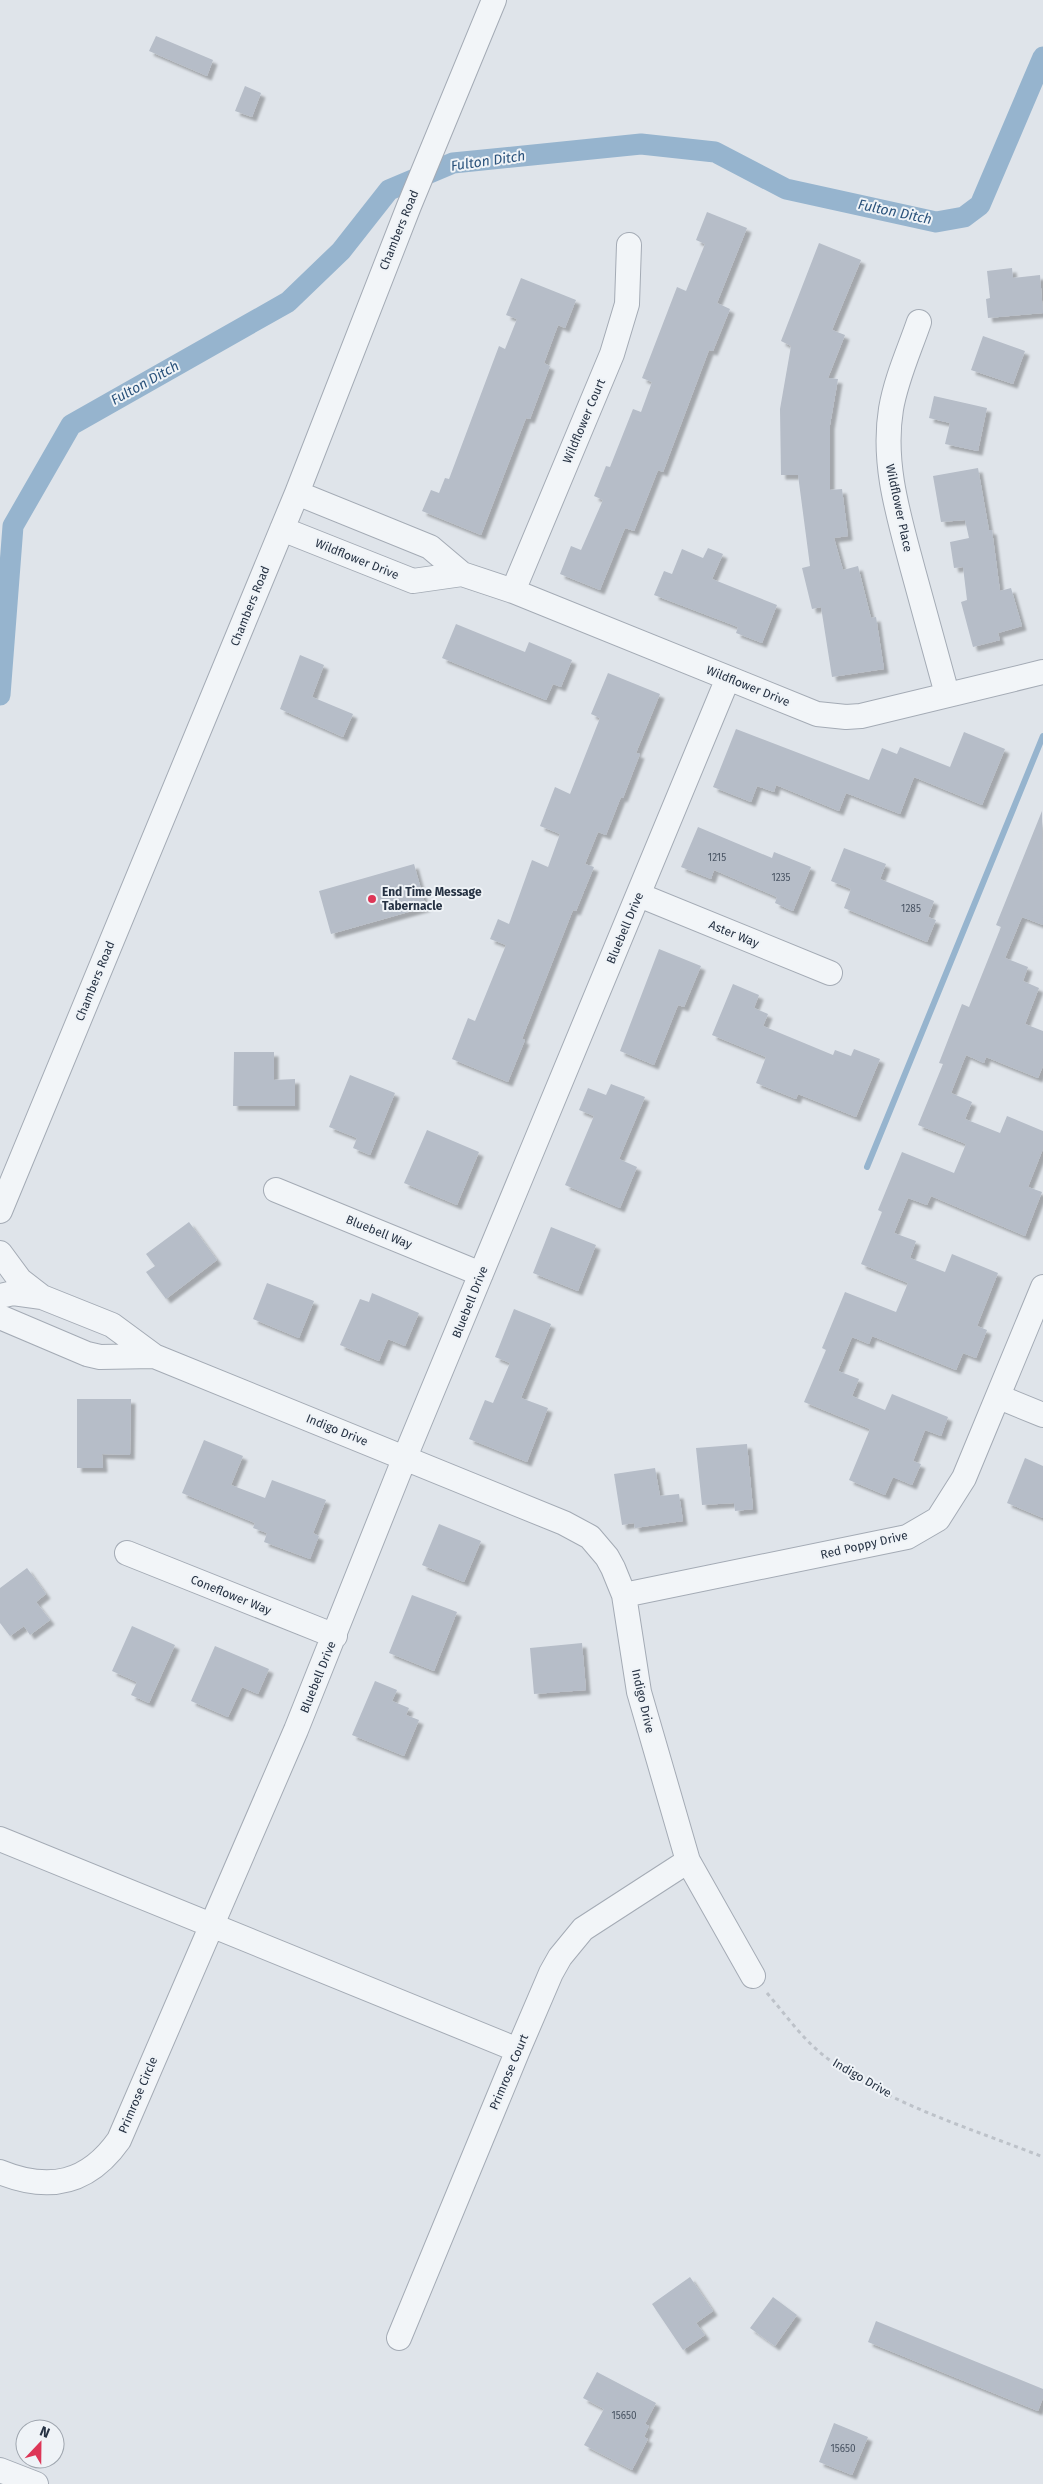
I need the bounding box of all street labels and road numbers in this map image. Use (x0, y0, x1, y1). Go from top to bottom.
street label: Chambers Road (377, 188, 421, 272)
street label: Wildflower Court (560, 376, 608, 465)
street label: Wildflower Place (883, 463, 915, 553)
street label: Wildflower Drive (313, 536, 401, 582)
street label: Chambers Road (228, 564, 272, 648)
street label: Wildflower Drive (704, 663, 792, 709)
street label: Bluebell Drive (604, 890, 646, 966)
street label: Aster Way (707, 918, 761, 950)
street label: Chambers Road (73, 939, 117, 1023)
street label: Bluebell Way (344, 1212, 414, 1252)
street label: Bluebell Drive (449, 1264, 491, 1340)
street label: Indigo Drive (304, 1411, 370, 1449)
street label: Red Poppy Drive (819, 1528, 909, 1562)
street label: Coneflower Way (189, 1572, 274, 1618)
street label: Bluebell Drive (297, 1639, 339, 1715)
street label: Indigo Drive (629, 1668, 657, 1734)
street label: Primrose Court (487, 2031, 532, 2112)
street label: Primrose Circle (116, 2055, 160, 2135)
street label: Indigo Drive (830, 2056, 894, 2100)

